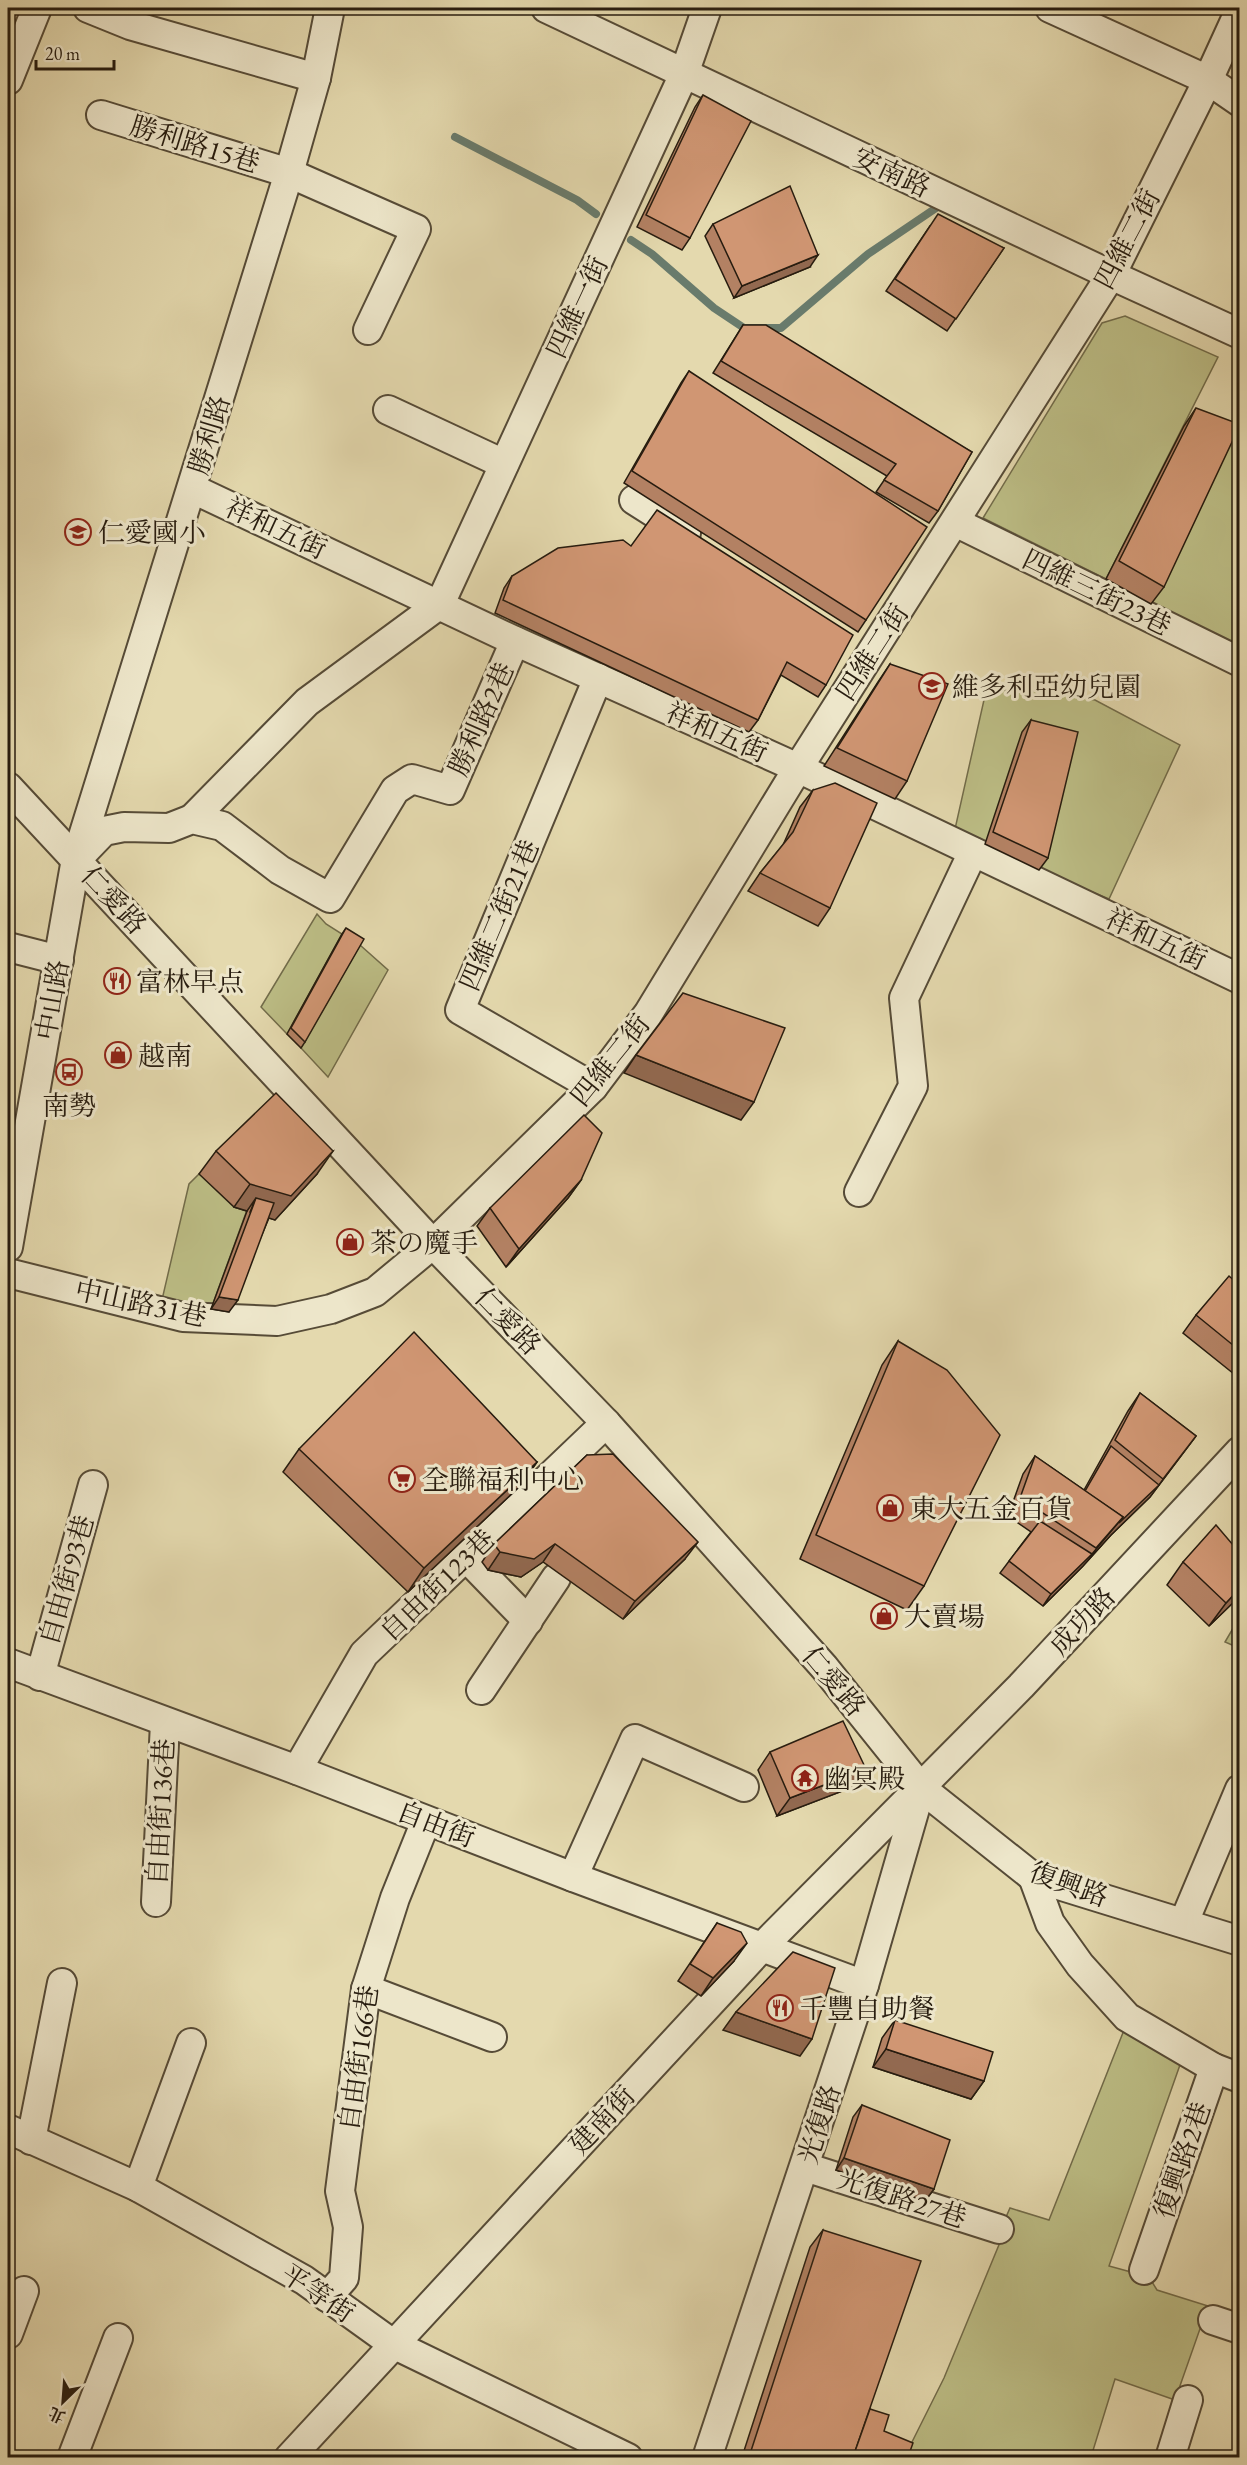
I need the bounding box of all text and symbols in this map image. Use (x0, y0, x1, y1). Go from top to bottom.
scale bar (36, 33, 114, 71)
text: 20 m (45, 42, 80, 65)
street label: 勝利路15巷 (126, 108, 264, 180)
street label: 安南路 (848, 139, 936, 205)
street label: 四維二街 (1086, 183, 1168, 295)
street label: 四維一街 (538, 251, 616, 363)
street label: 勝利路 (180, 391, 238, 479)
street label: 祥和五街 (220, 489, 332, 567)
place label: 仁愛國小 (98, 515, 206, 550)
school or university icon: 仁愛國小 (63, 517, 93, 547)
street label: 四維三街23巷 (1017, 541, 1177, 643)
street label: 四維二街 (828, 597, 916, 707)
street label: 勝利路2巷 (440, 657, 522, 781)
place label: 維多利亞幼兒園 (952, 669, 1141, 704)
school or university icon: 維多利亞幼兒園 (917, 671, 947, 701)
street label: 祥和五街 (661, 694, 773, 770)
street label: 四維二街21巷 (451, 834, 547, 996)
street label: 仁愛路 (74, 858, 154, 942)
street label: 祥和五街 (1100, 900, 1212, 978)
street label: 中山路 (28, 957, 76, 1043)
place label: 富林早点 (136, 964, 244, 999)
restaurant icon: 富林早点 (102, 966, 132, 996)
street label: 四維二街 (562, 1007, 658, 1113)
place label: 越南 (138, 1038, 192, 1073)
shop icon: 越南 (103, 1040, 133, 1070)
bus stop icon: 南勢 (54, 1057, 84, 1087)
place label: 南勢 (42, 1088, 96, 1123)
place label: 茶の魔手 (370, 1225, 478, 1260)
shop icon: 茶の魔手 (335, 1227, 365, 1257)
street label: 中山路31巷 (72, 1272, 210, 1334)
street label: 仁愛路 (467, 1280, 549, 1362)
place label: 全聯福利中心 (422, 1462, 584, 1497)
supermarket icon: 全聯福利中心 (387, 1464, 417, 1494)
place label: 東大五金百貨 (910, 1491, 1072, 1526)
shop icon: 東大五金百貨 (875, 1493, 905, 1523)
street label: 自由街93巷 (31, 1511, 101, 1649)
street label: 自由街123巷 (372, 1521, 502, 1649)
street label: 成功路 (1042, 1579, 1122, 1663)
place label: 大賣場 (904, 1599, 985, 1634)
shop icon: 大賣場 (869, 1601, 899, 1631)
street label: 仁愛路 (795, 1639, 873, 1723)
street label: 自由街136巷 (139, 1738, 181, 1886)
place label: 幽冥殿 (824, 1761, 905, 1796)
temple icon: 幽冥殿 (790, 1763, 820, 1793)
street label: 自由街 (392, 1793, 480, 1855)
street label: 復興路 (1025, 1854, 1113, 1914)
street label: 自由街166巷 (330, 1983, 386, 2133)
place label: 千豐自助餐 (800, 1991, 935, 2026)
restaurant icon: 千豐自助餐 (765, 1993, 795, 2023)
street label: 建南街 (562, 2078, 642, 2162)
street label: 光復路 (790, 2080, 848, 2168)
street label: 復興路2巷 (1146, 2097, 1218, 2223)
street label: 光復路27巷 (833, 2161, 971, 2235)
street label: 平等街 (275, 2256, 361, 2330)
north arrow (33, 2372, 93, 2432)
text: 北 (45, 2402, 69, 2428)

